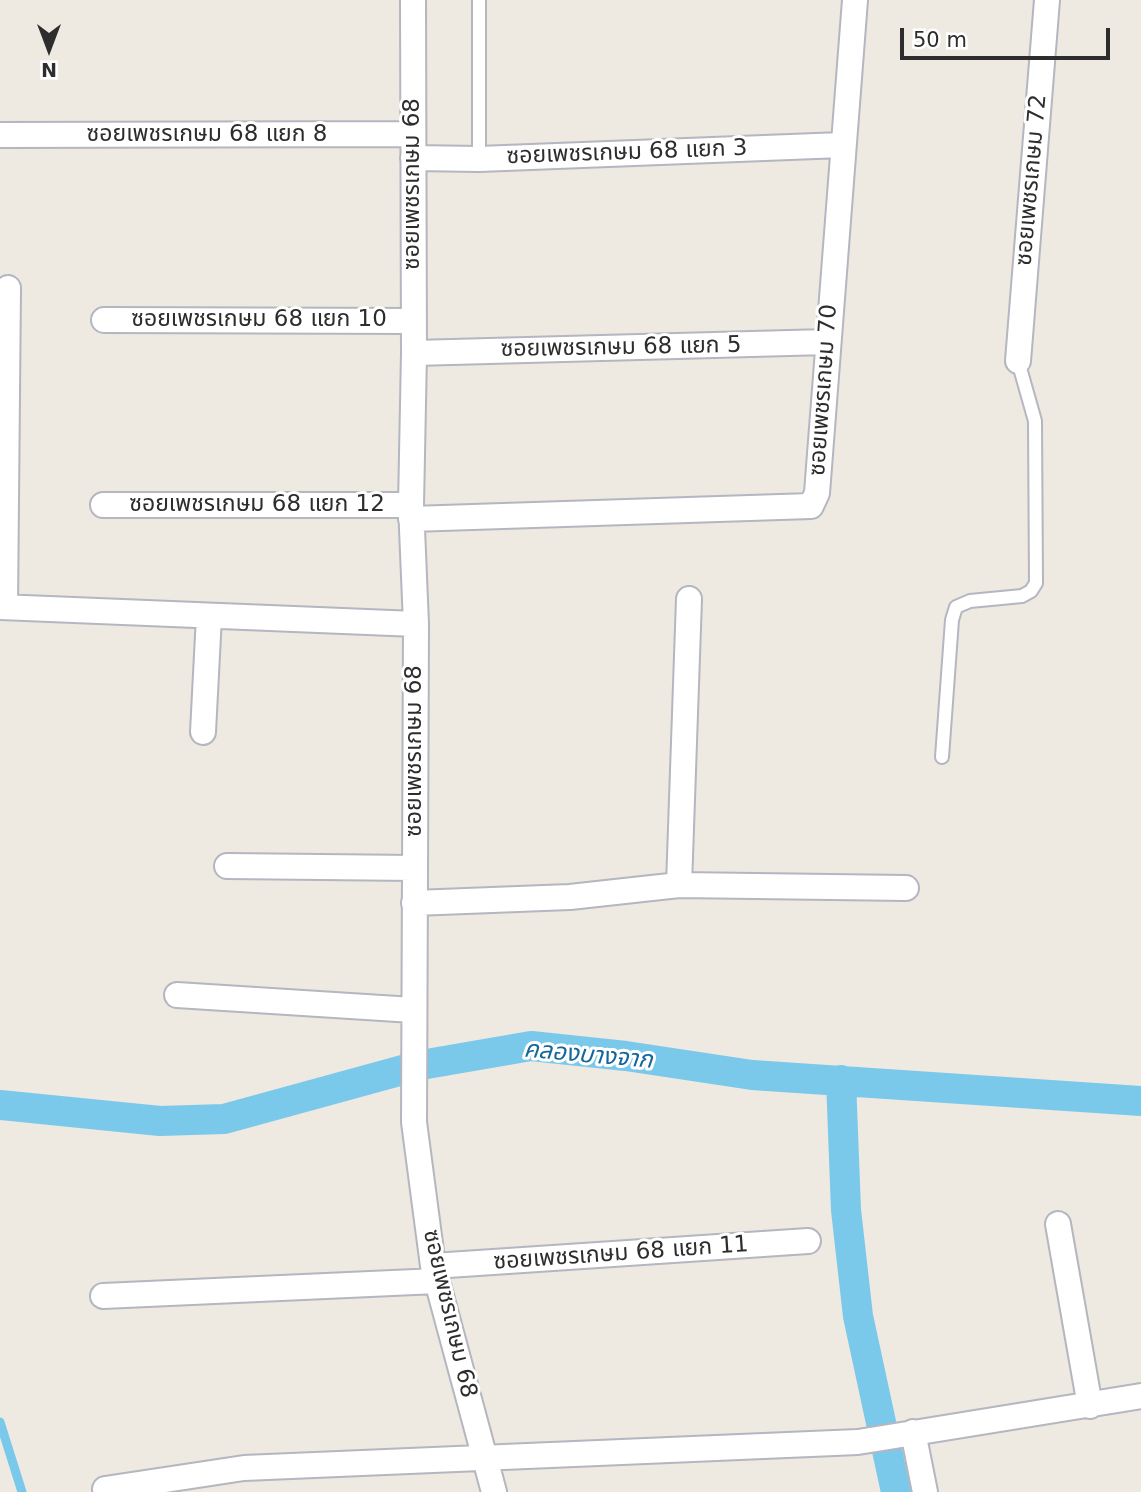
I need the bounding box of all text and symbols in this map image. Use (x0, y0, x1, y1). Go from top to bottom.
north arrow (14, 14, 84, 84)
scale bar (903, 14, 1113, 58)
text: 50 m (913, 28, 967, 52)
text: N (41, 59, 57, 81)
street label: ซอยเพชรเกษม 72 (1011, 93, 1053, 267)
street label: ซอยเพชรเกษม 68 (399, 98, 427, 270)
street label: ซอยเพชรเกษม 68 แยก 8 (87, 121, 327, 149)
street label: ซอยเพชรเกษม 68 แยก 3 (506, 135, 748, 171)
street label: ซอยเพชรเกษม 70 (804, 303, 844, 477)
street label: ซอยเพชรเกษม 68 แยก 10 (131, 306, 387, 334)
street label: ซอยเพชรเกษม 68 แยก 5 (500, 332, 742, 364)
street label: ซอยเพชรเกษม 68 แยก 12 (129, 491, 385, 519)
street label: ซอยเพชรเกษม 68 (401, 665, 429, 837)
water label: คลองบางจาก (522, 1036, 654, 1076)
street label: ซอยเพชรเกษม 68 (416, 1227, 482, 1401)
street label: ซอยเพชรเกษม 68 แยก 11 (493, 1231, 749, 1277)

